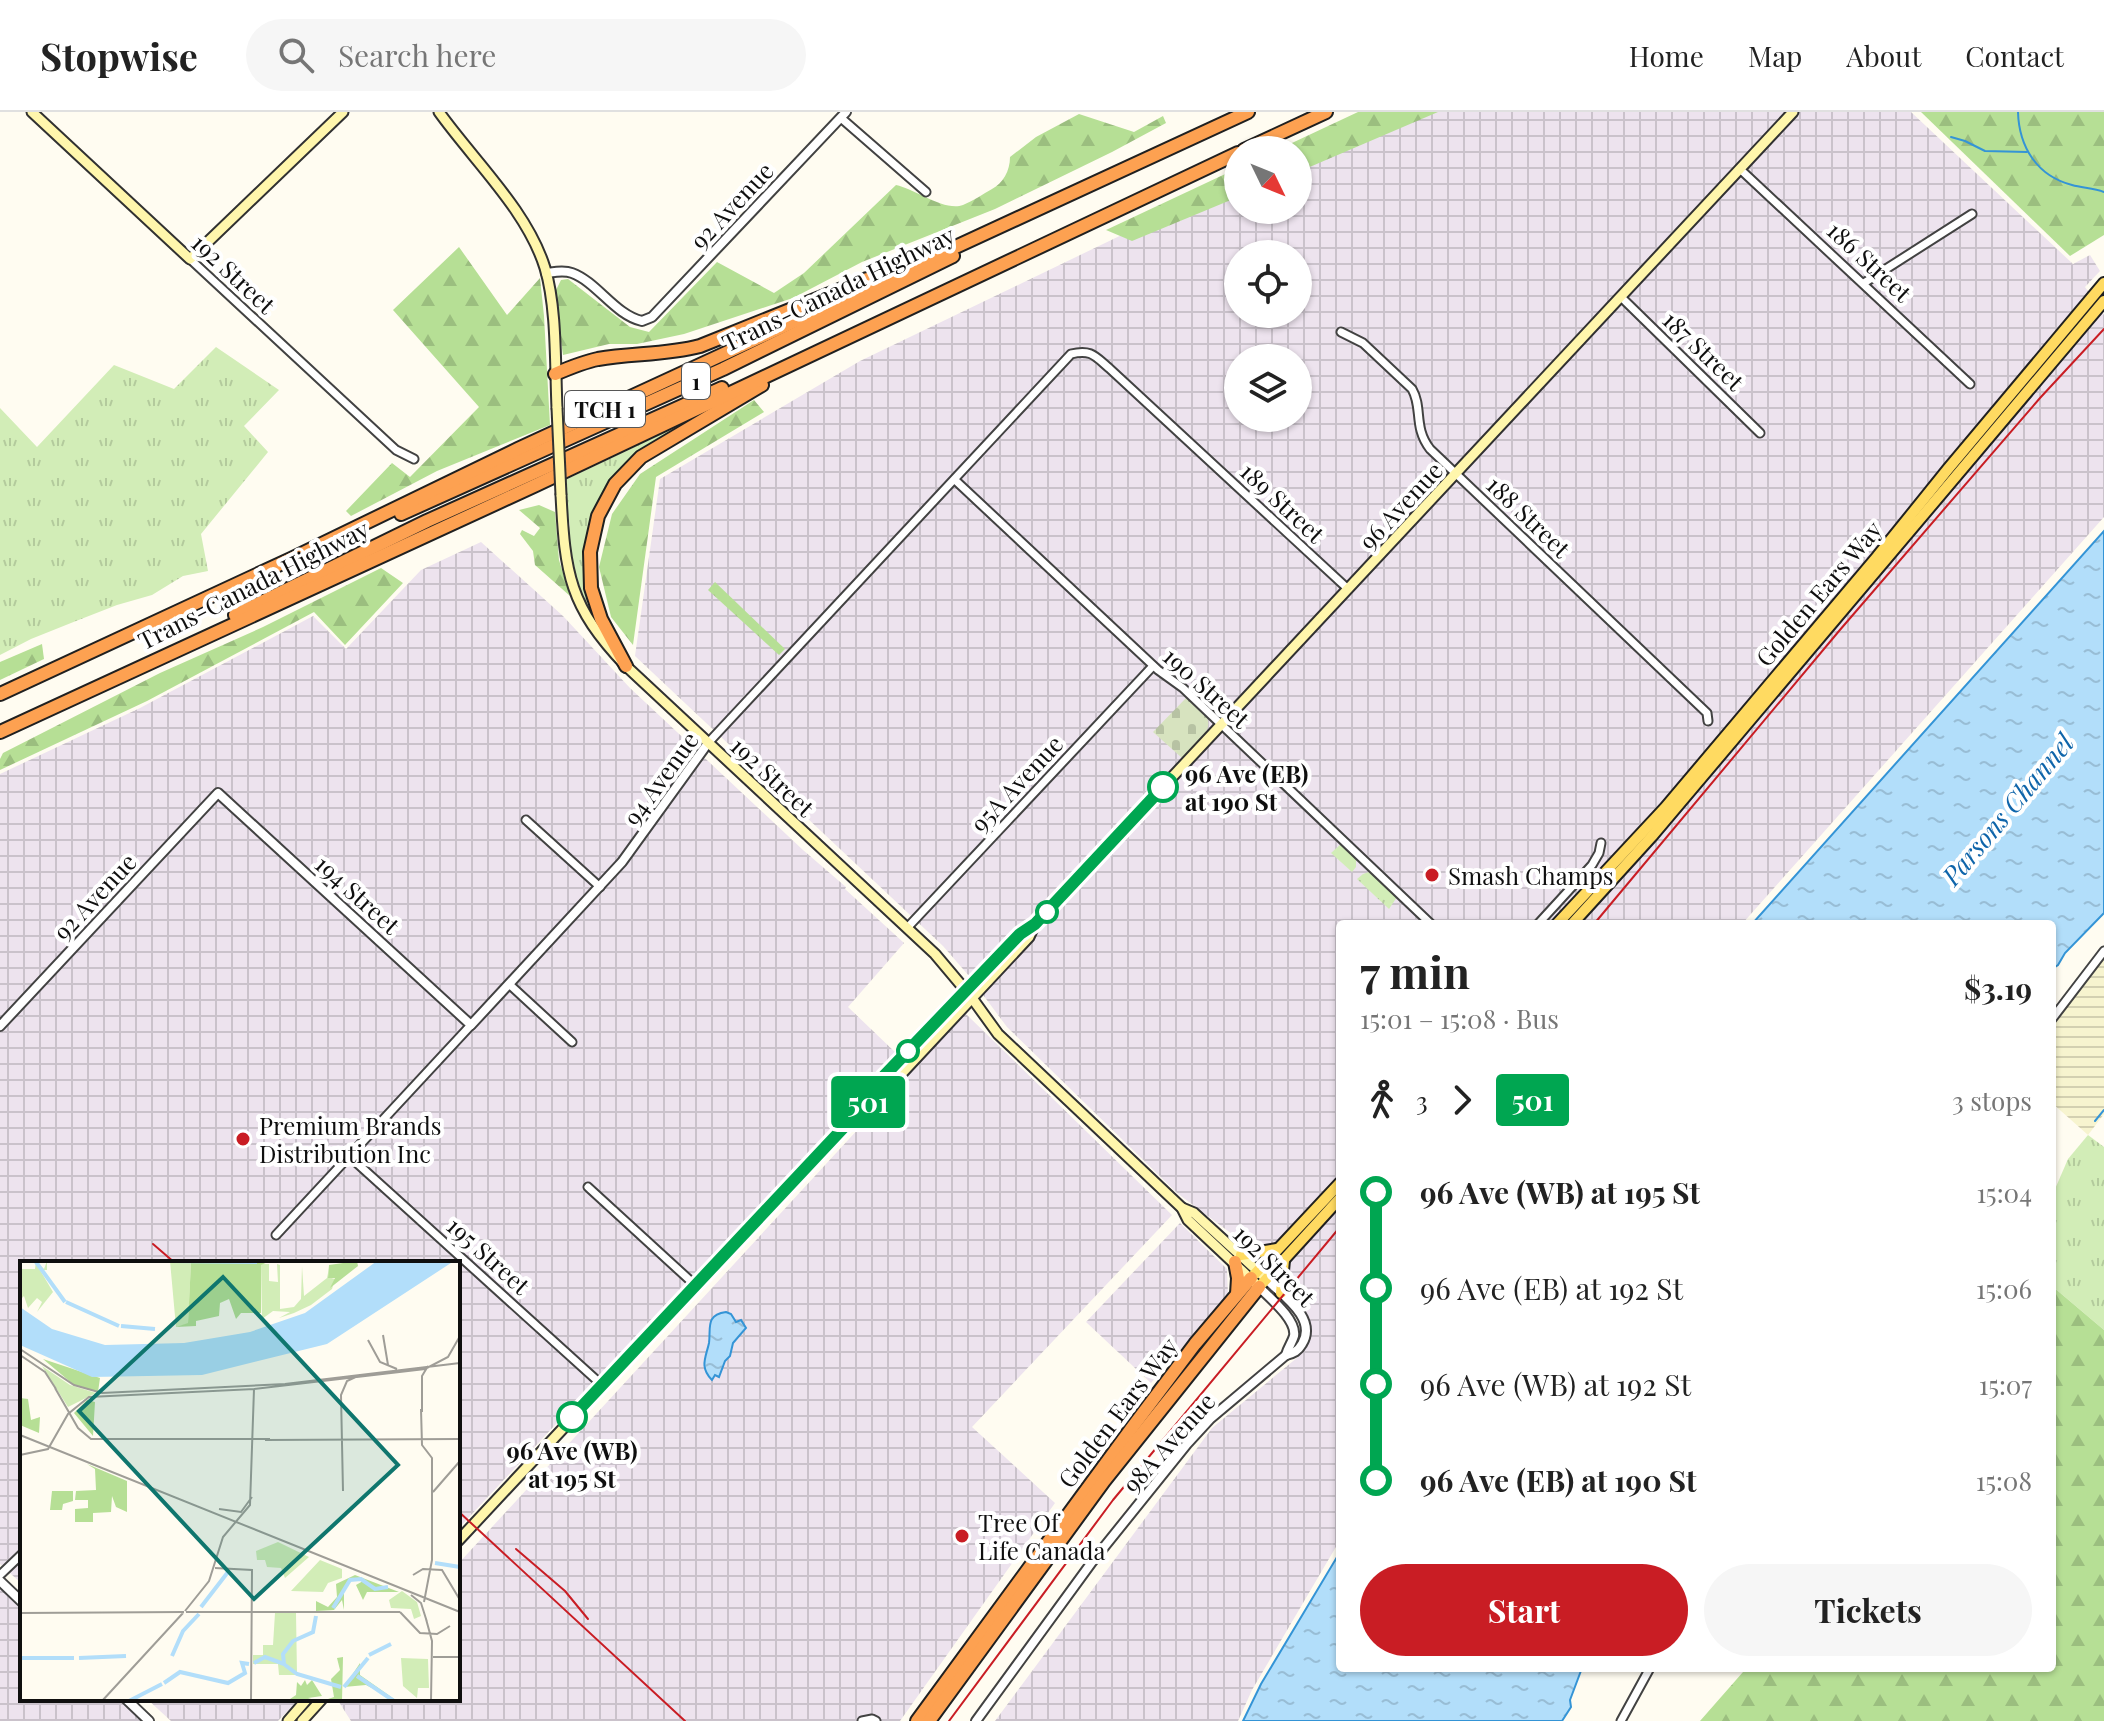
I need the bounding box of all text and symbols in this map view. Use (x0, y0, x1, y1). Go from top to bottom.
search box (246, 19, 806, 91)
text: Stopwise (40, 30, 198, 81)
icon: search (274, 33, 318, 77)
text: Search here (338, 35, 497, 75)
text: Home (1629, 37, 1704, 74)
text: Map (1748, 37, 1802, 74)
text: About (1846, 37, 1921, 74)
text: Contact (1965, 37, 2064, 74)
north arrow (1224, 136, 1312, 224)
map controls (1224, 136, 1312, 432)
street label: 92 Avenue (682, 155, 780, 255)
street label: 186 Street (1821, 214, 1919, 309)
street label: Trans-Canada Highway (716, 218, 960, 358)
street label: 192 Street (185, 226, 283, 320)
button: locate (1224, 240, 1312, 328)
street label: 187 Street (1656, 303, 1752, 397)
button: layers (1224, 344, 1312, 432)
road number: 1 (682, 363, 710, 399)
road number: TCH 1 (565, 391, 645, 427)
street label: 96 Avenue (1351, 454, 1449, 556)
street label: 189 Street (1234, 455, 1332, 550)
street label: 188 Street (1480, 468, 1578, 564)
street label: Trans-Canada Highway (132, 512, 374, 656)
street label: Golden Ears Way (1748, 514, 1888, 672)
street label: 190 Street (1157, 640, 1257, 735)
street label: 94 Avenue (615, 725, 705, 831)
water label: Parsons Channel (1933, 725, 2082, 893)
street label: 95A Avenue (963, 728, 1069, 838)
street label: 192 Street (724, 729, 822, 823)
place label: 96 Ave (EB) at 190 St (1185, 757, 1308, 817)
marker: 96 Ave (EB) at 190 St (1148, 772, 1178, 802)
street label: 92 Avenue (45, 846, 143, 946)
street label: 194 Street (309, 848, 407, 941)
place label: Smash Champs (1448, 859, 1614, 891)
marker: Smash Champs (1423, 866, 1441, 884)
unlabelled marker (1036, 901, 1058, 923)
text: 7 min (1360, 941, 1470, 1000)
text: $3.19 (1964, 968, 2032, 1008)
text: 15:01 – 15:08 · Bus (1360, 1001, 1559, 1036)
unlabelled marker (897, 1040, 919, 1062)
line badge: 501 (822, 1076, 914, 1128)
icon: walk (1360, 1078, 1404, 1122)
icon: forward (1440, 1078, 1484, 1122)
text: 501 (1512, 1081, 1553, 1118)
text: 501 (847, 1083, 889, 1120)
text: 3 (1416, 1083, 1428, 1118)
text: 3 stops (1952, 1083, 2032, 1118)
place label: Premium Brands Distribution Inc (259, 1109, 441, 1169)
marker: Premium Brands Distribution Inc (234, 1130, 252, 1148)
text: 96 Ave (WB) at 195 St (1420, 1172, 1700, 1212)
text: 15:04 (1977, 1175, 2032, 1210)
street label: 195 Street (441, 1209, 538, 1301)
street label: 192 Street (1227, 1217, 1323, 1313)
inset map (20, 1261, 460, 1701)
text: 96 Ave (EB) at 192 St (1420, 1268, 1683, 1308)
text: 15:06 (1976, 1271, 2032, 1306)
street label: Golden Ears Way (1050, 1330, 1184, 1494)
text: 96 Ave (WB) at 192 St (1420, 1364, 1691, 1404)
text: 15:07 (1979, 1367, 2032, 1402)
street label: 98A Avenue (1115, 1385, 1221, 1499)
marker: 96 Ave (WB) at 195 St (557, 1402, 587, 1432)
place label: 96 Ave (WB) at 195 St (506, 1434, 638, 1494)
text: 96 Ave (EB) at 190 St (1420, 1460, 1697, 1500)
text: 15:08 (1976, 1463, 2032, 1498)
place label: Tree Of Life Canada (978, 1506, 1106, 1566)
marker: Tree Of Life Canada (953, 1527, 971, 1545)
button: Start (1360, 1564, 1688, 1656)
button: Tickets (1704, 1564, 2032, 1656)

